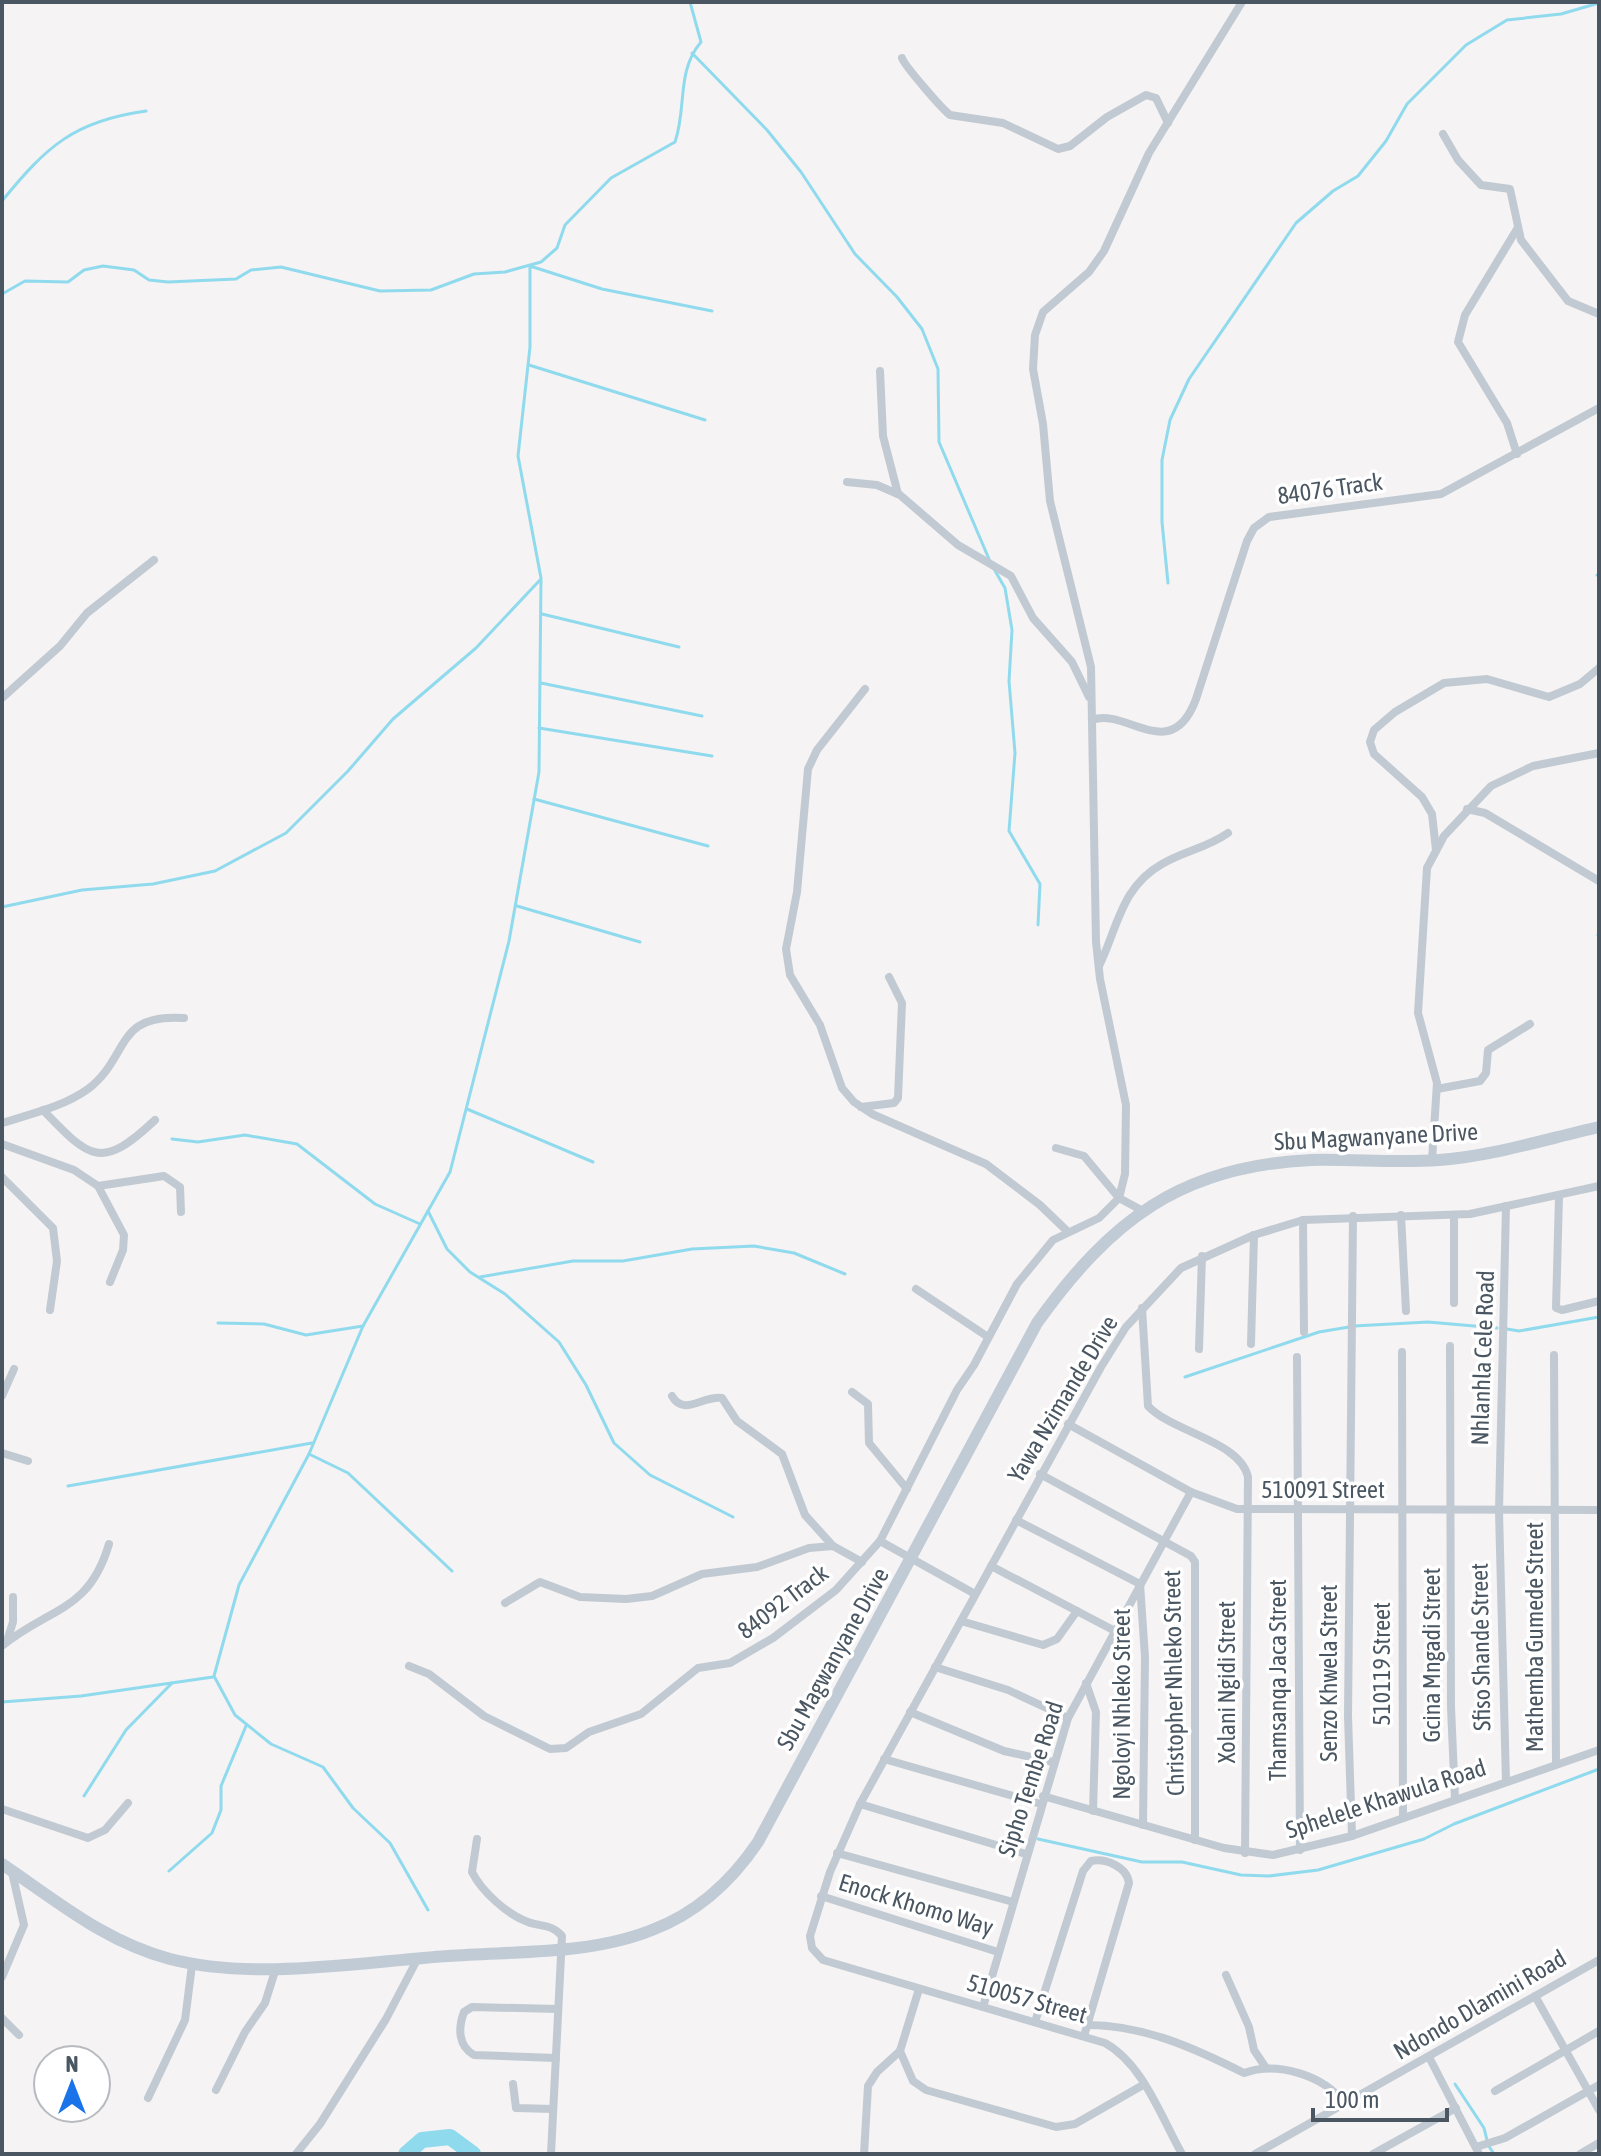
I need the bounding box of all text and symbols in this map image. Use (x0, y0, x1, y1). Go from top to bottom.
street label: 84076 Track (1276, 468, 1385, 509)
street label: Sbu Magwanyane Drive (1273, 1118, 1479, 1155)
street label: Nhlanhla Cele Road (1466, 1270, 1499, 1446)
street label: Yawa Nzimande Drive (1002, 1311, 1123, 1487)
street label: 510091 Street (1261, 1476, 1385, 1503)
street label: Mathemba Gumede Street (1521, 1522, 1548, 1752)
street label: 84092 Track (732, 1559, 833, 1644)
street label: Sbu Magwanyane Drive (771, 1563, 894, 1755)
street label: Sfiso Shande Street (1466, 1563, 1495, 1731)
street label: Gcina Mngadi Street (1418, 1568, 1445, 1742)
street label: Christopher Nhleko Street (1158, 1570, 1189, 1796)
street label: Thamsanqa Jaca Street (1264, 1579, 1291, 1781)
street label: Senzo Khwela Street (1315, 1584, 1342, 1762)
street label: Xolani Ngidi Street (1213, 1601, 1240, 1763)
street label: 510119 Street (1368, 1602, 1395, 1726)
street label: Ngoloyi Nhleko Street (1108, 1608, 1135, 1800)
street label: Sipho Tembe Road (993, 1698, 1068, 1860)
street label: Sphelele Khawula Road (1283, 1753, 1489, 1844)
street label: Enock Khomo Way (836, 1868, 997, 1941)
street label: Ndondo Dlamini Road (1389, 1944, 1571, 2065)
street label: 510057 Street (964, 1969, 1090, 2029)
north arrow (32, 2044, 112, 2124)
text: N (66, 2051, 78, 2077)
scale bar (1313, 2072, 1447, 2122)
text: 100 m (1325, 2086, 1379, 2113)

